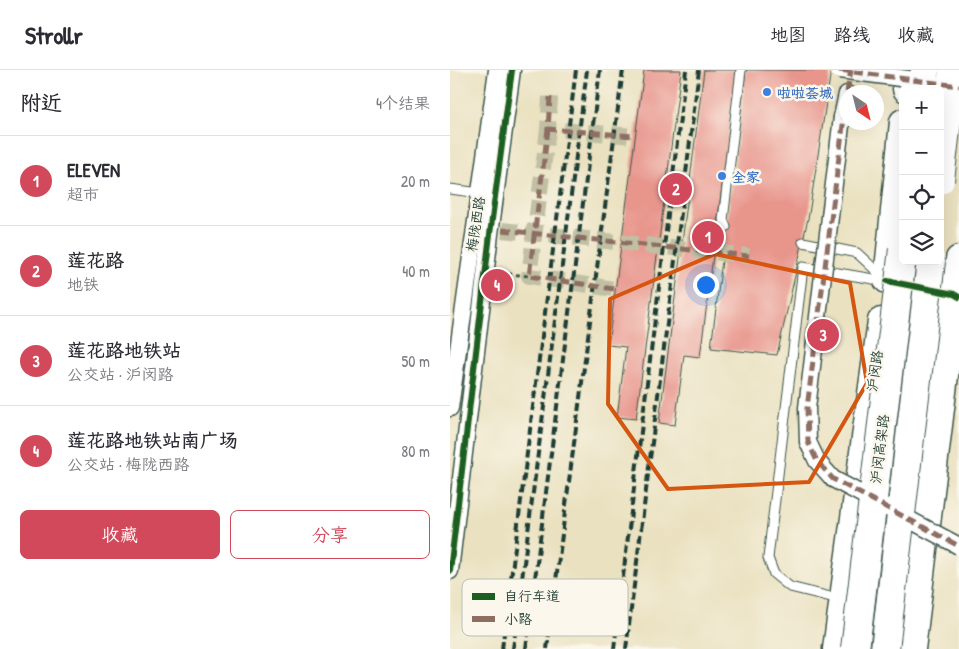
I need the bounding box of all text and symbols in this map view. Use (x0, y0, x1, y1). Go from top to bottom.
text: Strollr (25, 19, 83, 51)
text: 地图 (770, 22, 806, 47)
text: 路线 (834, 22, 870, 47)
text: 收藏 (898, 22, 934, 47)
place label: 啦啦荟城 (777, 83, 833, 102)
north arrow (839, 85, 884, 130)
map controls (899, 85, 944, 265)
button: + (899, 85, 944, 130)
marker: 啦啦荟城 (761, 86, 773, 98)
text: 附近 (20, 88, 62, 117)
text: 4个结果 (376, 92, 430, 114)
button: − (899, 130, 944, 175)
text: ELEVEN (67, 157, 120, 183)
place label: 全家 (732, 167, 760, 186)
text: 1 (33, 170, 39, 192)
text: 20 m (401, 170, 430, 192)
pin: 2 (660, 170, 692, 208)
marker: 全家 (716, 170, 728, 182)
button: locate (899, 175, 944, 220)
text: 超市 (67, 183, 99, 205)
street label: 梅陇西路 (461, 195, 489, 253)
pin: 1 (692, 218, 724, 256)
button: layers (899, 220, 944, 265)
text: 莲花路 (67, 247, 124, 273)
text: 2 (32, 260, 40, 282)
text: 40 m (402, 260, 430, 282)
pin: 4 (481, 266, 513, 304)
your location (693, 272, 719, 298)
text: 地铁 (67, 273, 99, 295)
pin: 3 (807, 316, 839, 354)
text: 莲花路地铁站 (67, 337, 181, 363)
street label: 沪闵路 (862, 349, 886, 393)
text: 3 (32, 350, 40, 372)
text: 50 m (402, 350, 430, 372)
text: 公交站 · 沪闵路 (67, 363, 174, 385)
street label: 沪闵高架路 (865, 413, 893, 485)
text: 莲花路地铁站南广场 (67, 427, 238, 453)
text: 4 (33, 440, 39, 462)
text: 80 m (401, 440, 430, 462)
text: 公交站 · 梅陇西路 (67, 453, 190, 475)
button: 收藏 (20, 510, 220, 559)
button: 分享 (230, 510, 430, 559)
legend (462, 579, 628, 636)
text: 自行车道 (504, 586, 560, 605)
text: 小路 (504, 609, 532, 628)

